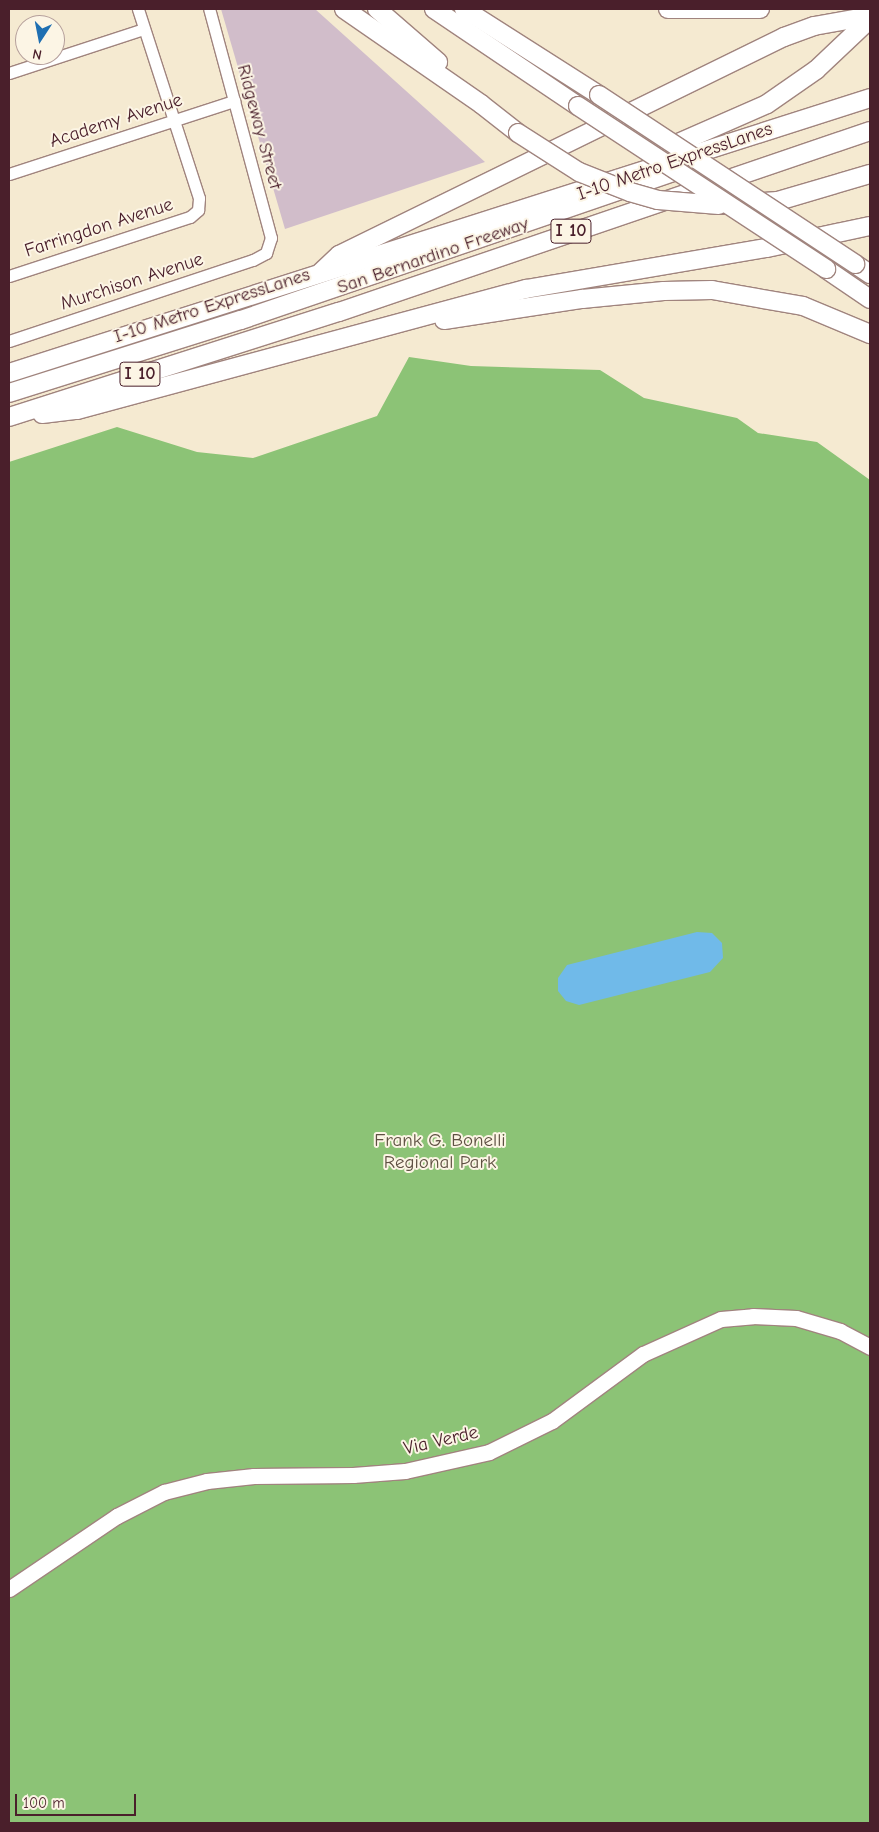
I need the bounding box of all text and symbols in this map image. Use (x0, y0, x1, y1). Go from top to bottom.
north arrow (15, 15, 65, 65)
text: N (31, 45, 43, 63)
street label: Ridgeway Street (231, 62, 287, 192)
street label: Academy Avenue (47, 89, 185, 153)
street label: I-10 Metro ExpressLanes (574, 118, 776, 206)
street label: Farringdon Avenue (22, 193, 176, 263)
street label: San Bernardino Freeway (334, 212, 532, 300)
road number: I 10 (550, 216, 592, 247)
street label: Murchison Avenue (58, 248, 206, 316)
street label: I-10 Metro ExpressLanes (111, 263, 313, 349)
road number: I 10 (119, 358, 161, 389)
park label: Frank G. Bonelli Regional Park (374, 1130, 506, 1174)
street label: Via Verde (402, 1421, 480, 1461)
scale bar (18, 1784, 139, 1816)
text: 100 m (23, 1794, 65, 1812)

